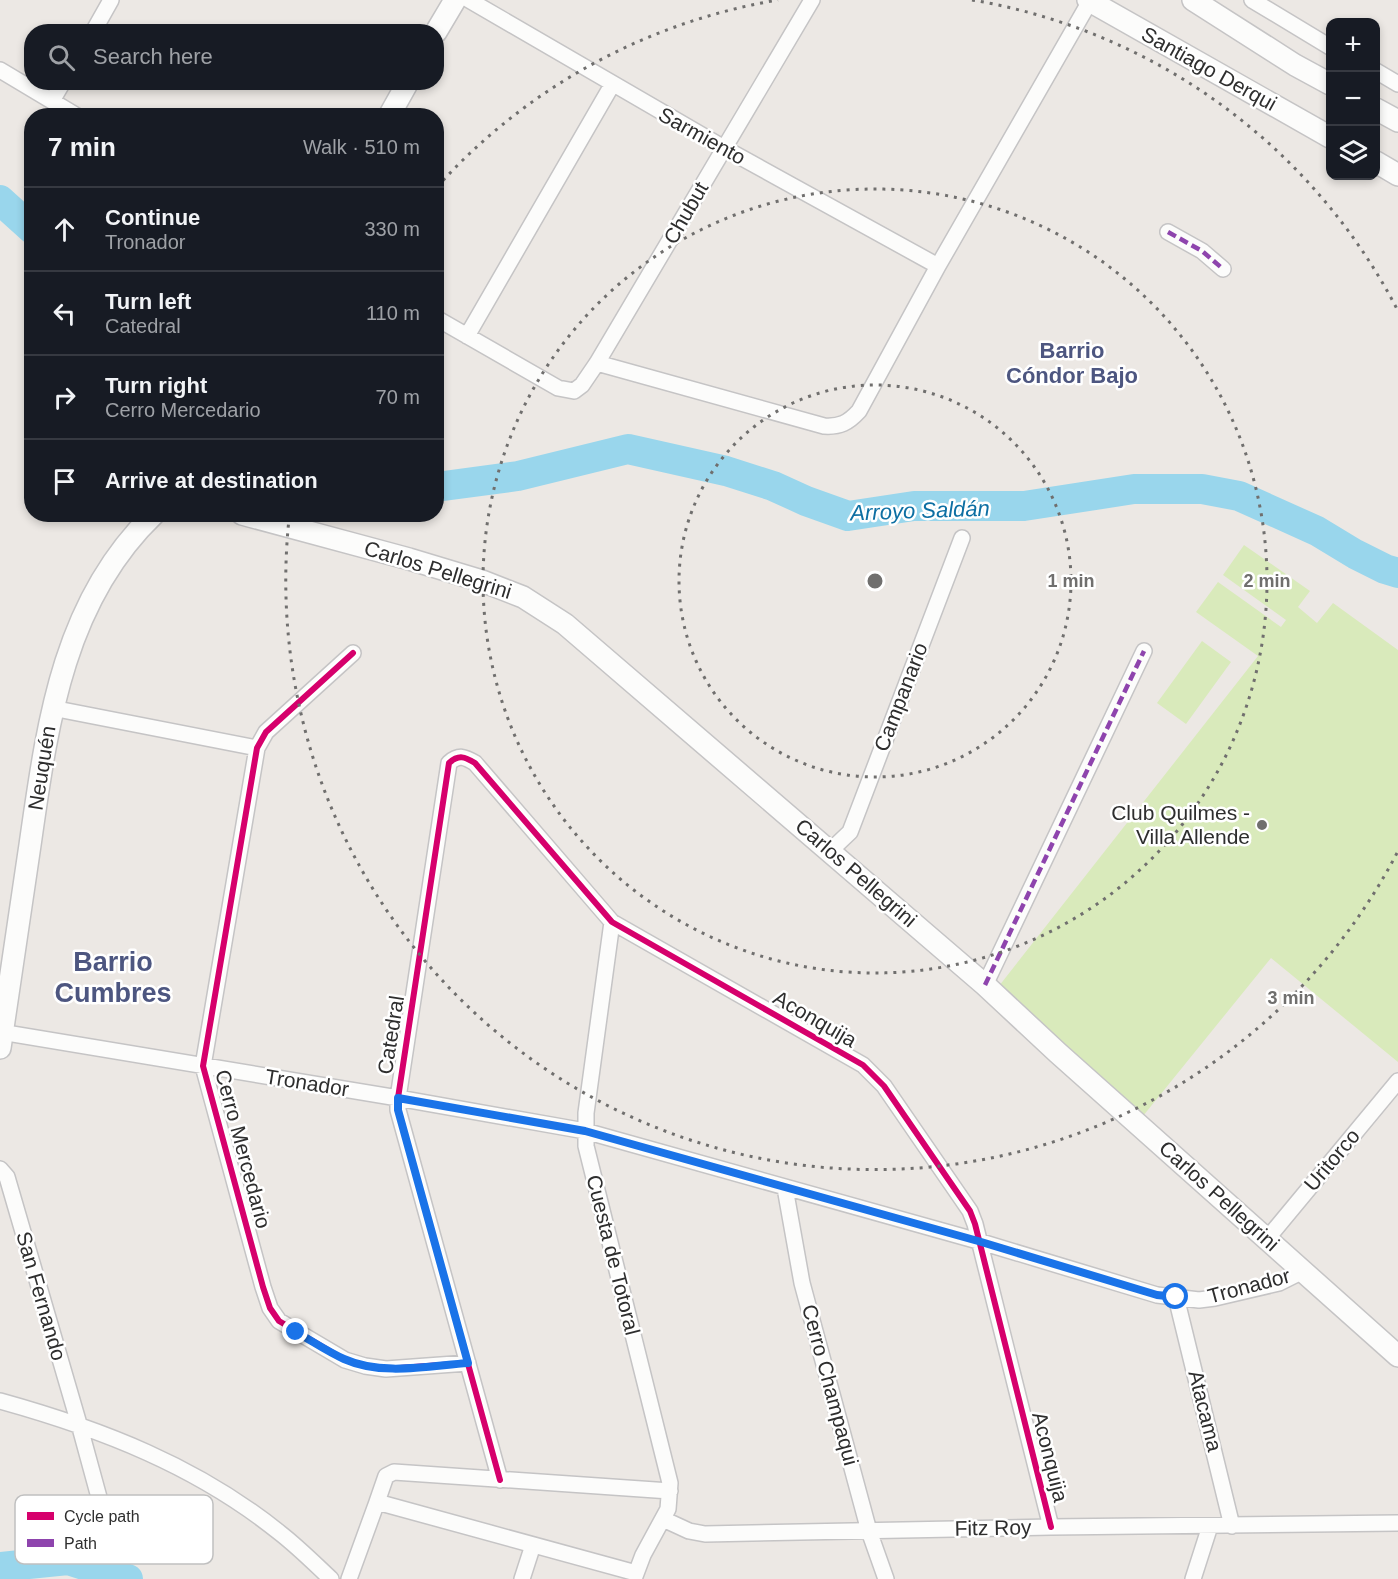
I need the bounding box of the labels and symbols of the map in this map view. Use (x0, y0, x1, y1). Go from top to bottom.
street label: Santiago Derqui (1138, 22, 1281, 115)
street label: Sarmiento (655, 102, 750, 169)
street label: Chubut (659, 178, 713, 248)
district label: Barrio Cóndor Bajo (1006, 338, 1138, 388)
water label: Arroyo Saldán (848, 496, 990, 525)
street label: Carlos Pellegrini (362, 536, 515, 603)
centre of rings (865, 571, 885, 591)
text: 1 min (1047, 571, 1095, 591)
text: 2 min (1243, 571, 1291, 591)
street label: Campanario (869, 639, 932, 754)
street label: Neuquén (23, 724, 60, 812)
place label: Club Quilmes - Villa Allende (1111, 801, 1250, 848)
street label: Carlos Pellegrini (791, 814, 922, 931)
marker: Club Quilmes - Villa Allende (1255, 818, 1269, 832)
district label: Barrio Cumbres (54, 947, 172, 1008)
street label: Aconquija (770, 986, 861, 1052)
text: 3 min (1267, 988, 1315, 1008)
street label: Catedral (373, 994, 408, 1076)
street label: Tronador (264, 1065, 351, 1100)
street label: Cerro Mercedario (211, 1067, 276, 1231)
street label: Uritorco (1299, 1124, 1364, 1195)
street label: Carlos Pellegrini (1155, 1136, 1284, 1255)
street label: Cuesta de Totoral (582, 1172, 645, 1337)
street label: San Fernando (12, 1229, 71, 1363)
street label: Tronador (1205, 1263, 1293, 1308)
route start (1162, 1283, 1188, 1309)
street label: Cerro Champaqui (798, 1302, 863, 1468)
route end (282, 1318, 308, 1344)
street label: Atacama (1184, 1368, 1227, 1454)
street label: Aconquija (1028, 1409, 1073, 1505)
legend (15, 1495, 213, 1564)
text: Cycle path (64, 1508, 140, 1525)
street label: Fitz Roy (954, 1515, 1032, 1540)
text: Path (64, 1535, 97, 1552)

